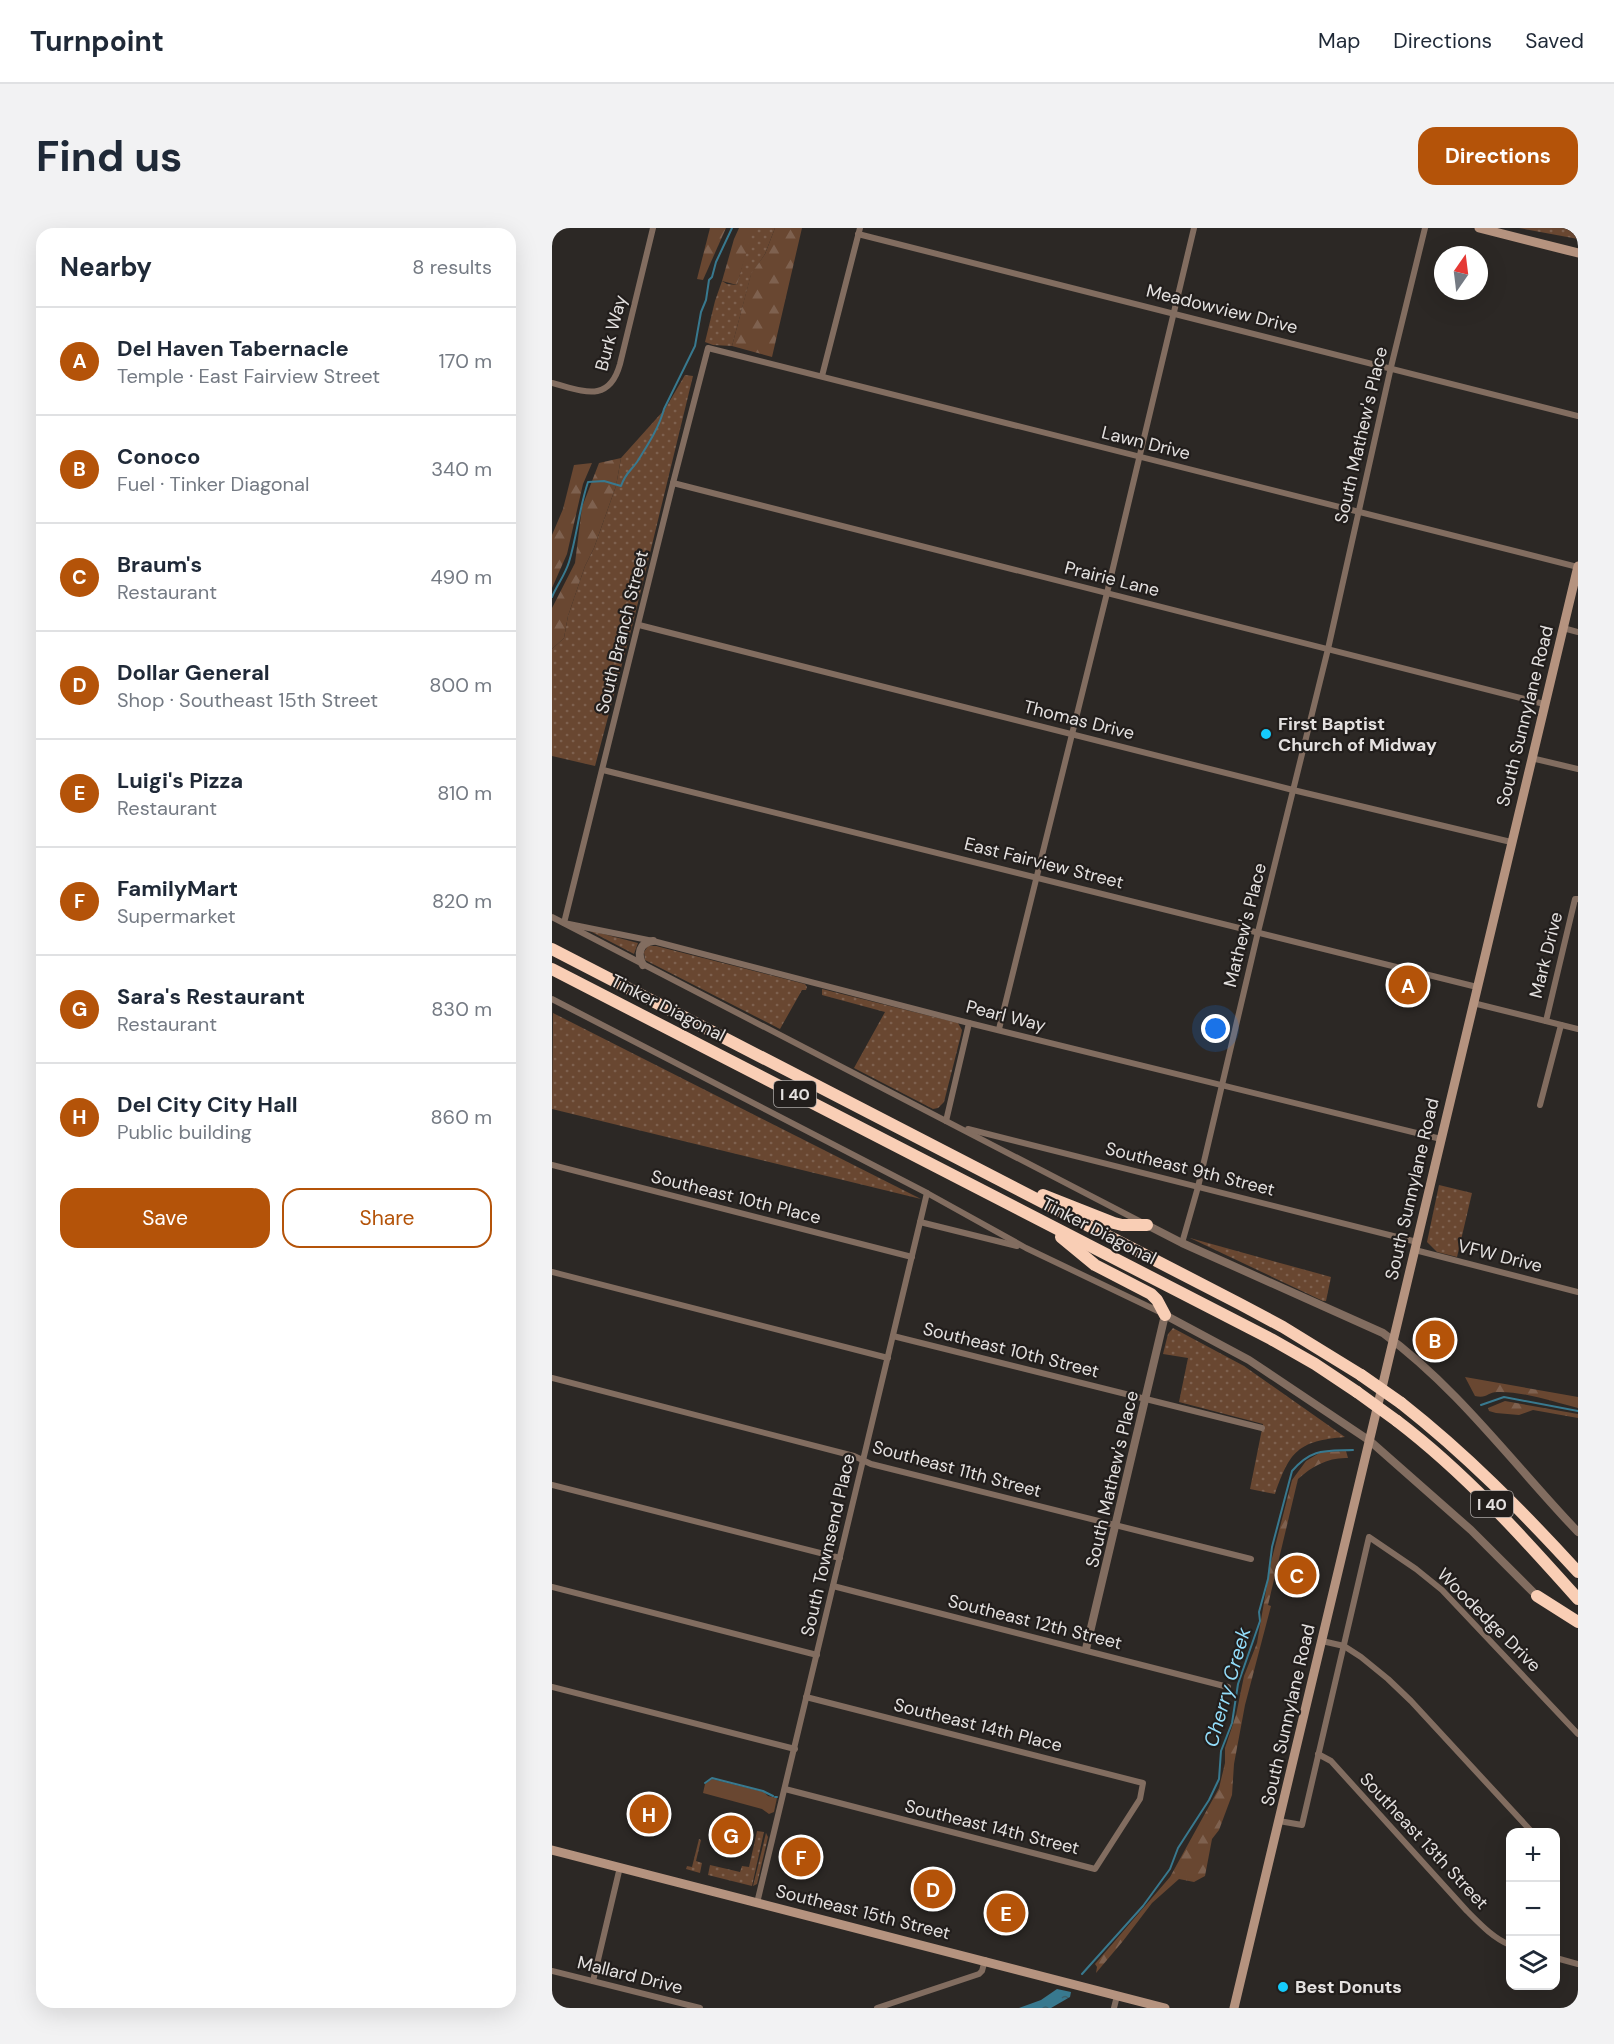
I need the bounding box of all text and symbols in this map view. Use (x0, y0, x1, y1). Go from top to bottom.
text: Turnpoint (30, 23, 164, 60)
text: Map (1318, 27, 1360, 55)
text: Directions (1393, 27, 1492, 55)
text: Saved (1525, 27, 1584, 55)
button: Directions (1418, 127, 1578, 185)
text: Find us (36, 129, 182, 184)
north arrow (1434, 246, 1488, 300)
text: Nearby (60, 250, 152, 284)
text: 8 results (412, 254, 492, 280)
street label: Meadowview Drive (1144, 279, 1300, 339)
street label: Burk Way (589, 292, 633, 374)
text: Del Haven Tabernacle (117, 334, 349, 363)
street label: South Mathew's Place (1329, 344, 1393, 526)
text: A (72, 348, 87, 374)
text: 170 m (439, 348, 492, 374)
text: Temple · East Fairview Street (117, 363, 380, 389)
street label: Lawn Drive (1099, 420, 1193, 466)
text: Conoco (117, 442, 200, 471)
text: B (73, 456, 86, 482)
text: 340 m (431, 456, 492, 482)
text: Fuel · Tinker Diagonal (117, 471, 309, 497)
street label: South Branch Street (590, 548, 654, 716)
text: Braum's (117, 550, 202, 579)
street label: Prairie Lane (1062, 556, 1162, 602)
text: C (72, 564, 87, 590)
text: 490 m (430, 564, 492, 590)
text: Restaurant (117, 579, 217, 605)
street label: South Sunnylane Road (1491, 623, 1559, 809)
text: Dollar General (117, 658, 270, 687)
text: D (72, 672, 87, 698)
text: 800 m (429, 672, 492, 698)
text: Shop · Southeast 15th Street (117, 687, 378, 713)
street label: Thomas Drive (1021, 695, 1137, 745)
place label: First Baptist Church of Midway (1278, 712, 1437, 757)
marker: First Baptist Church of Midway (1259, 727, 1273, 741)
text: Luigi's Pizza (117, 766, 243, 795)
text: E (74, 780, 85, 806)
text: 810 m (437, 780, 492, 806)
text: Restaurant (117, 795, 217, 821)
street label: East Fairview Street (962, 832, 1126, 894)
street label: Mathew's Place (1218, 860, 1272, 990)
text: FamilyMart (117, 874, 238, 903)
text: F (74, 888, 85, 914)
text: 820 m (432, 888, 492, 914)
text: Supermarket (117, 903, 236, 929)
street label: Mark Drive (1524, 909, 1568, 1001)
pin: A (1388, 962, 1428, 1008)
street label: Tinker Diagonal (606, 969, 730, 1047)
text: Sara's Restaurant (117, 982, 305, 1011)
street label: Pearl Way (964, 995, 1048, 1037)
text: G (72, 996, 87, 1022)
text: 830 m (431, 996, 492, 1022)
text: Restaurant (117, 1011, 217, 1037)
your location (1201, 1014, 1230, 1043)
road number: I 40 (774, 1081, 816, 1107)
text: Del City City Hall (117, 1090, 298, 1119)
street label: South Sunnylane Road (1379, 1096, 1445, 1282)
text: H (72, 1104, 87, 1130)
text: 860 m (430, 1104, 492, 1130)
text: Public building (117, 1119, 252, 1145)
street label: Southeast 9th Street (1103, 1136, 1277, 1202)
street label: Southeast 10th Place (649, 1164, 823, 1230)
button: Save (60, 1188, 270, 1248)
button: Share (282, 1188, 492, 1248)
street label: Tinker Diagonal (1037, 1192, 1161, 1270)
street label: VFW Drive (1455, 1234, 1545, 1278)
street label: Southeast 10th Street (921, 1317, 1101, 1383)
pin: B (1416, 1318, 1454, 1362)
street label: South Mathew's Place (1080, 1388, 1144, 1570)
street label: Southeast 11th Street (870, 1435, 1044, 1503)
street label: South Townsend Place (795, 1451, 861, 1639)
road number: I 40 (1471, 1491, 1513, 1517)
pin: C (1278, 1552, 1316, 1598)
street label: Woodedge Drive (1432, 1563, 1546, 1677)
street label: Southeast 12th Street (945, 1589, 1125, 1655)
street label: South Sunnylane Road (1255, 1622, 1321, 1808)
water label: Cherry Creek (1197, 1623, 1257, 1750)
street label: Southeast 14th Place (891, 1692, 1065, 1758)
street label: Southeast 13th Street (1354, 1767, 1494, 1915)
pin: H (630, 1792, 668, 1836)
street label: Southeast 14th Street (902, 1794, 1082, 1860)
pin: G (712, 1812, 750, 1858)
map controls (1506, 1828, 1560, 1990)
button: + (1506, 1828, 1560, 1882)
pin: F (782, 1834, 820, 1880)
pin: D (914, 1866, 952, 1912)
street label: Southeast 15th Street (773, 1879, 953, 1945)
button: − (1506, 1882, 1560, 1936)
pin: E (986, 1890, 1026, 1936)
button: layers (1506, 1936, 1560, 1990)
street label: Mallard Drive (575, 1950, 685, 2000)
place label: Best Donuts (1295, 1975, 1402, 1999)
marker: Best Donuts (1276, 1980, 1290, 1994)

